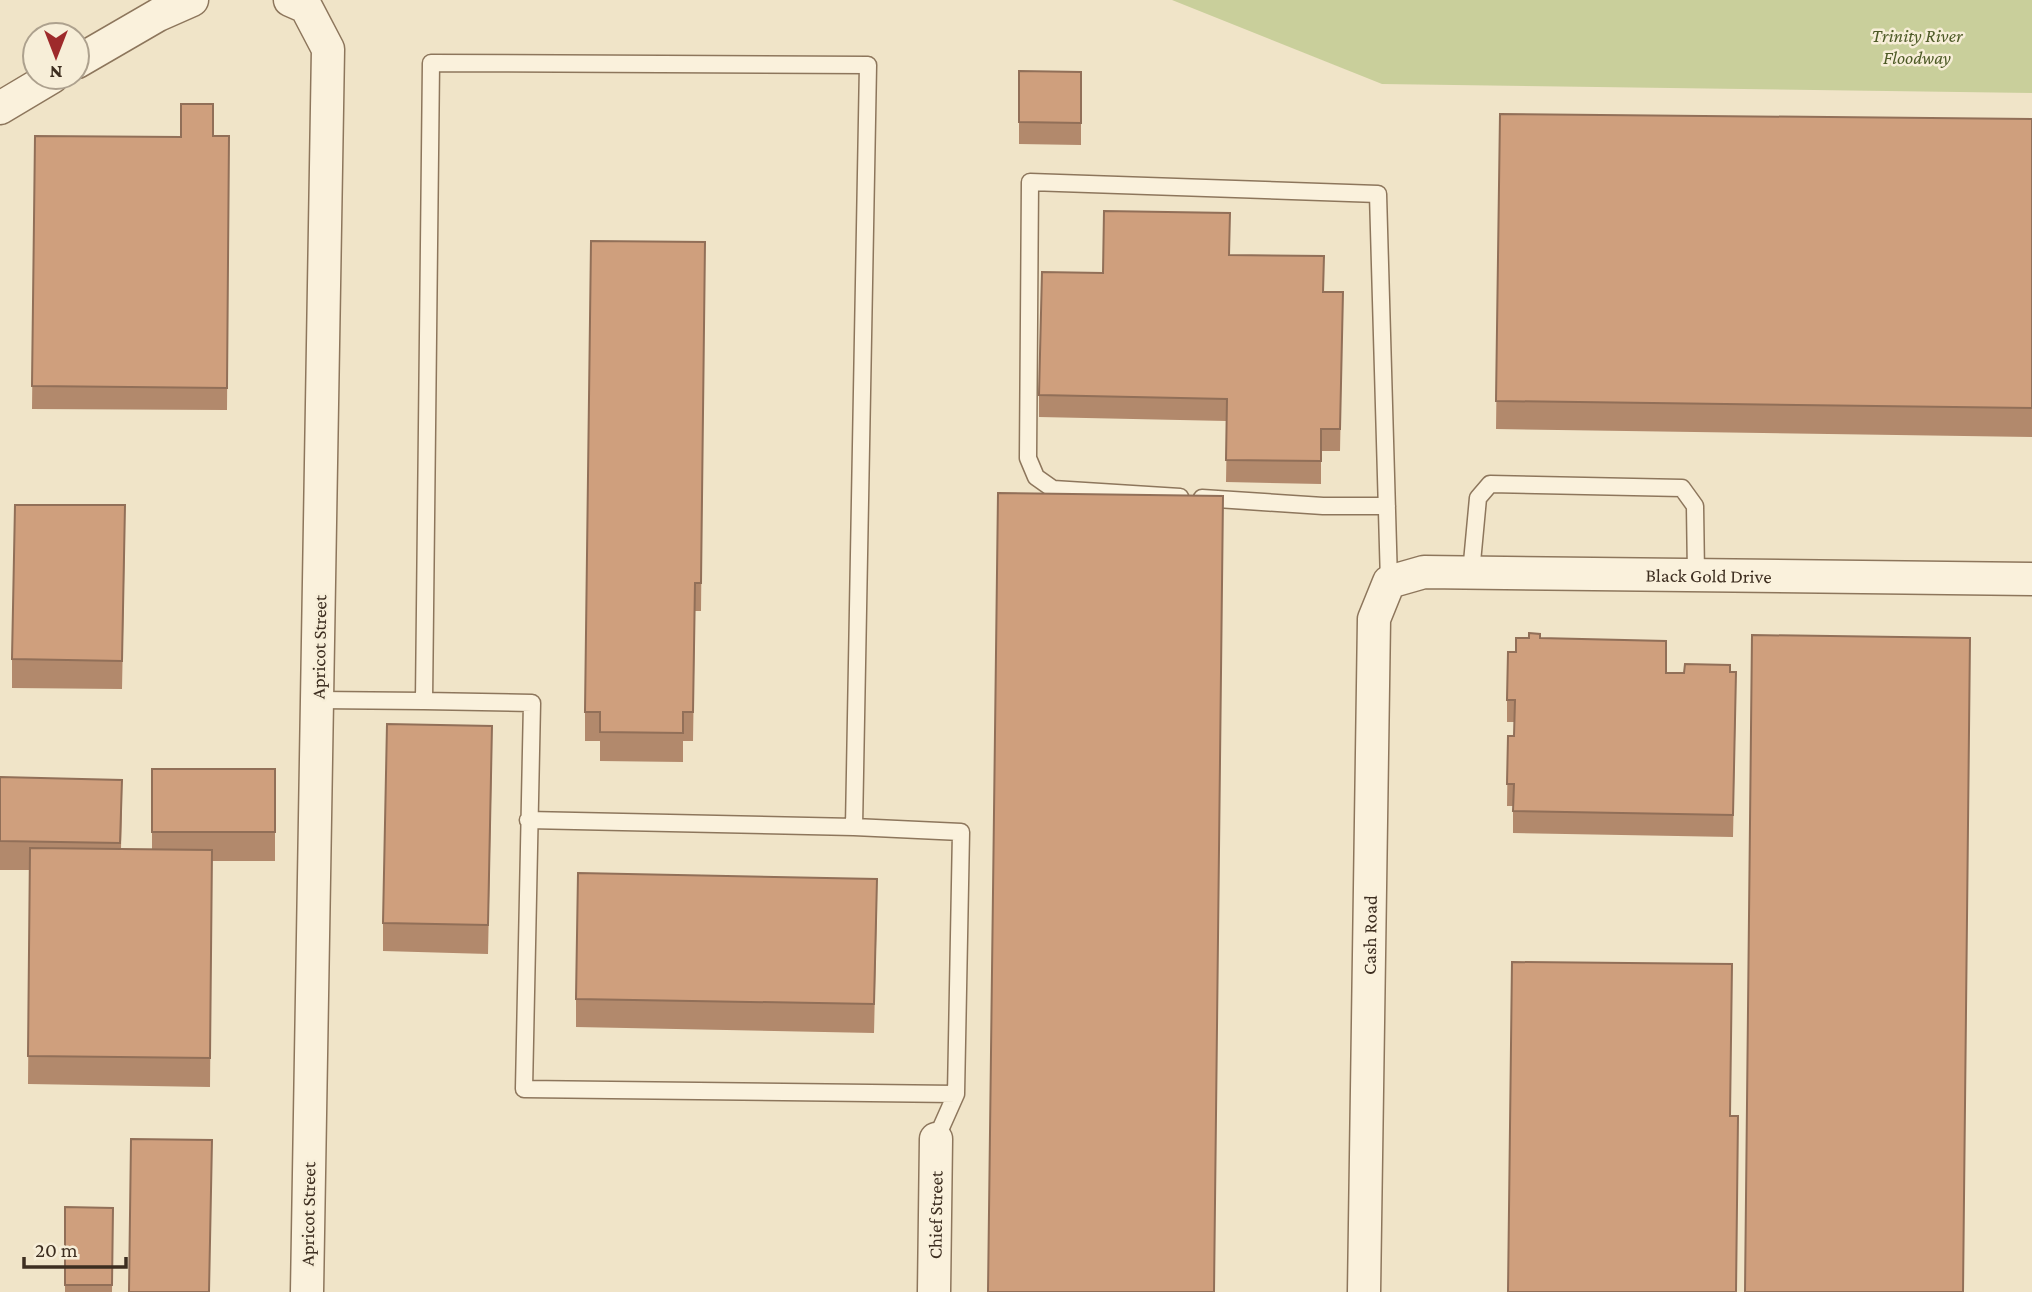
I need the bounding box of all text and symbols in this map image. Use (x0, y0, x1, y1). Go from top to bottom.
north arrow (21, 21, 91, 91)
park label: Trinity River Floodway (1871, 25, 1964, 68)
text: N (49, 62, 62, 83)
street label: Black Gold Drive (1645, 564, 1772, 587)
street label: Apricot Street (308, 594, 330, 699)
street label: Cash Road (1358, 895, 1380, 975)
street label: Apricot Street (297, 1161, 319, 1266)
street label: Chief Street (924, 1170, 946, 1259)
scale bar (24, 1226, 126, 1270)
text: 20 m (35, 1238, 78, 1262)

